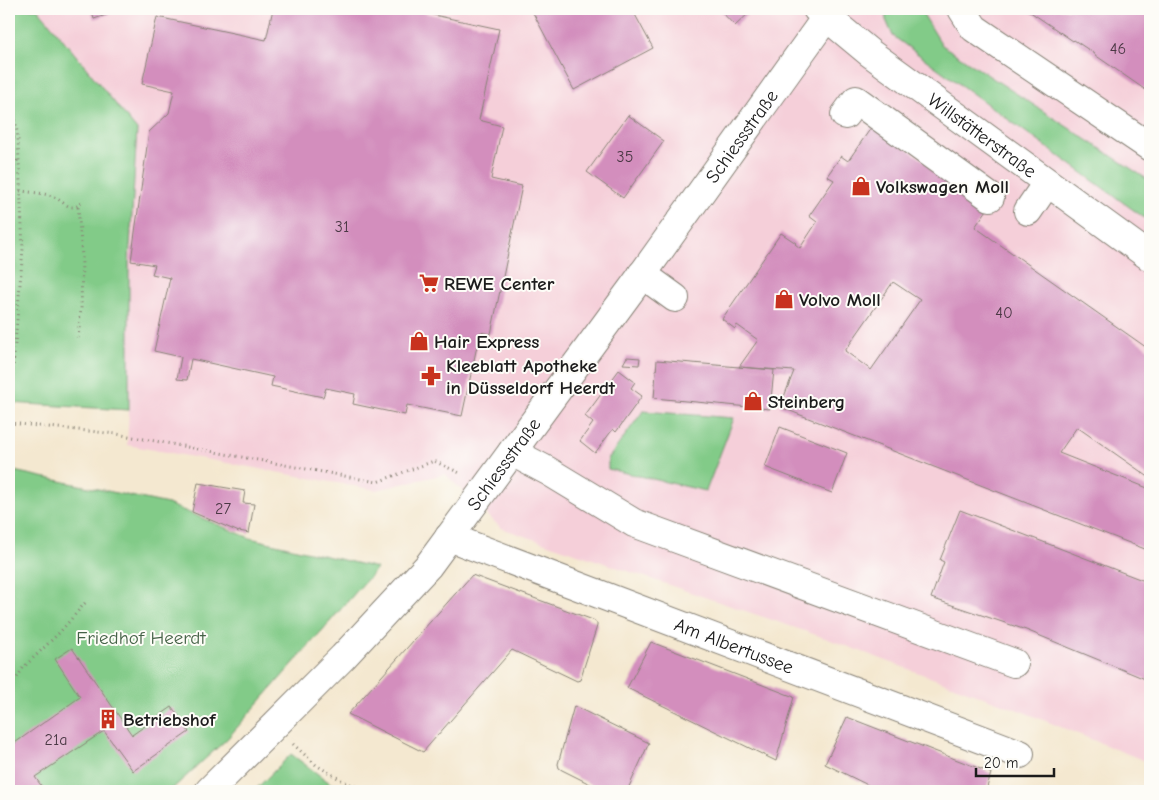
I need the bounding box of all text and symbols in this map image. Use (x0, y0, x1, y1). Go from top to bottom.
house number: 46 (1110, 40, 1126, 58)
street label: Schiessstraße (701, 86, 783, 187)
street label: Willstätterstraße (923, 89, 1040, 183)
house number: 35 (617, 148, 633, 166)
shop icon: Volkswagen Moll (850, 175, 872, 197)
place label: Volkswagen Moll (876, 176, 1009, 198)
house number: 31 (335, 218, 349, 236)
supermarket icon: REWE Center (418, 272, 440, 294)
place label: REWE Center (444, 273, 555, 295)
shop icon: Volvo Moll (773, 288, 795, 310)
place label: Volvo Moll (799, 289, 881, 311)
house number: 40 (995, 304, 1013, 322)
shop icon: Hair Express (408, 330, 430, 352)
place label: Hair Express (434, 331, 539, 353)
place label: Kleeblatt Apotheke in Düsseldorf Heerdt (446, 355, 616, 399)
pharmacy icon: Kleeblatt Apotheke in Düsseldorf Heerdt (420, 365, 442, 387)
shop icon: Steinberg (742, 390, 764, 412)
place label: Steinberg (768, 391, 845, 413)
street label: Schiessstraße (463, 414, 545, 515)
house number: 27 (215, 500, 231, 518)
street label: Am Albertussee (671, 614, 796, 679)
park label: Friedhof Heerdt (76, 627, 206, 649)
building icon: Betriebshof (97, 708, 119, 730)
place label: Betriebshof (123, 709, 217, 731)
house number: 21a (45, 731, 67, 749)
scale bar (976, 745, 1054, 777)
text: 20 m (984, 754, 1018, 772)

